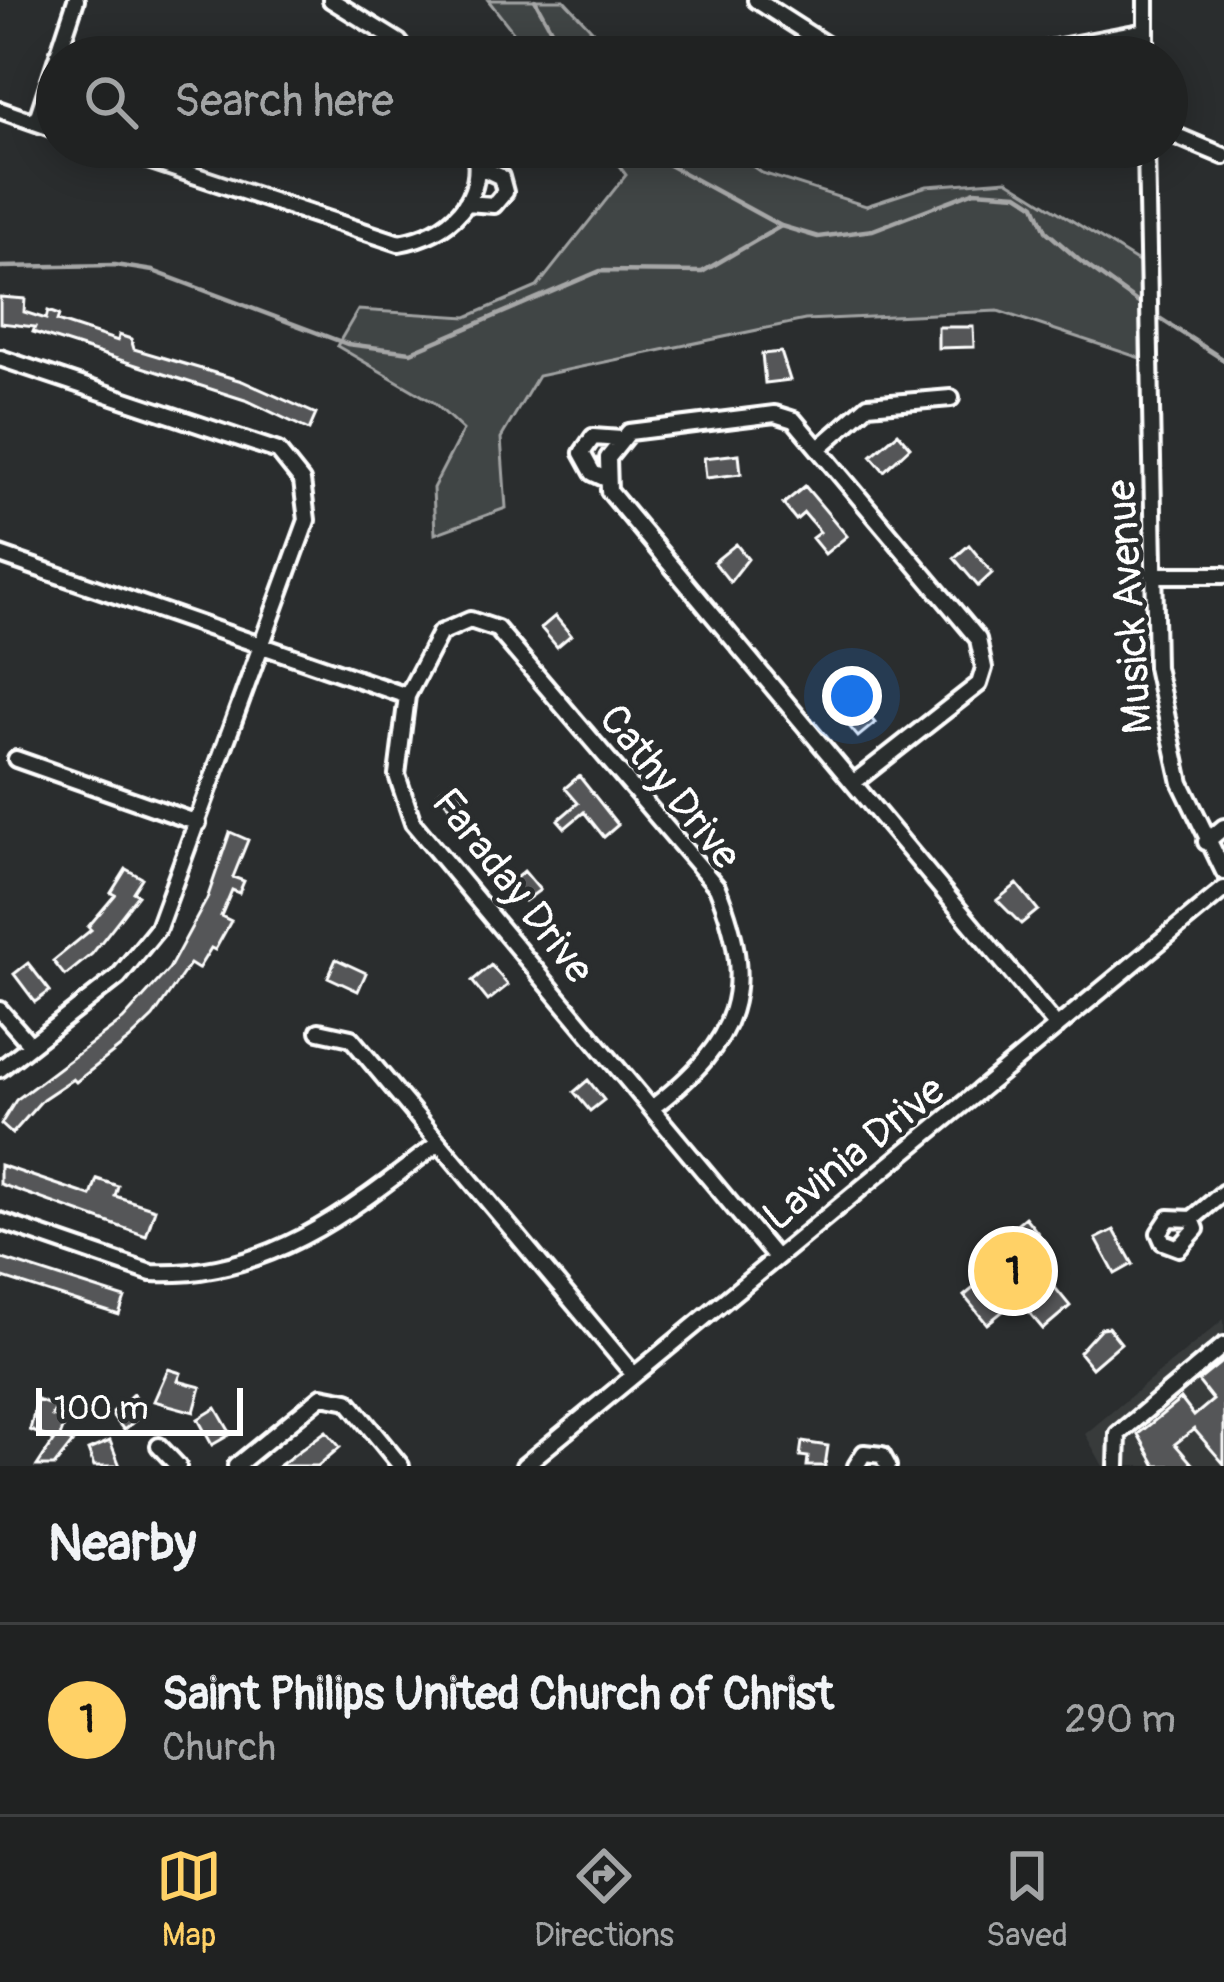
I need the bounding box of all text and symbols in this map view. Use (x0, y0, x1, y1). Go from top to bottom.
search box (36, 36, 1188, 168)
icon: search (78, 69, 144, 135)
text: Search here (174, 74, 394, 130)
street label: Musick Avenue (1095, 478, 1165, 736)
your location (822, 666, 882, 726)
street label: Cathy Drive (587, 694, 752, 881)
street label: Faraday Drive (420, 778, 605, 995)
street label: Lavinia Drive (753, 1064, 956, 1243)
pin: 1 (974, 1226, 1052, 1316)
scale bar (36, 1382, 243, 1435)
text: 100 m (54, 1388, 148, 1429)
text: Nearby (48, 1512, 196, 1576)
text: Saint Philips United Church of Christ (162, 1667, 834, 1723)
text: 1 (79, 1695, 95, 1744)
text: 290 m (1064, 1695, 1176, 1744)
text: Church (162, 1723, 276, 1772)
tab: Map (156, 1843, 222, 1956)
tab: Directions (534, 1843, 674, 1956)
tab: Saved (986, 1843, 1068, 1956)

